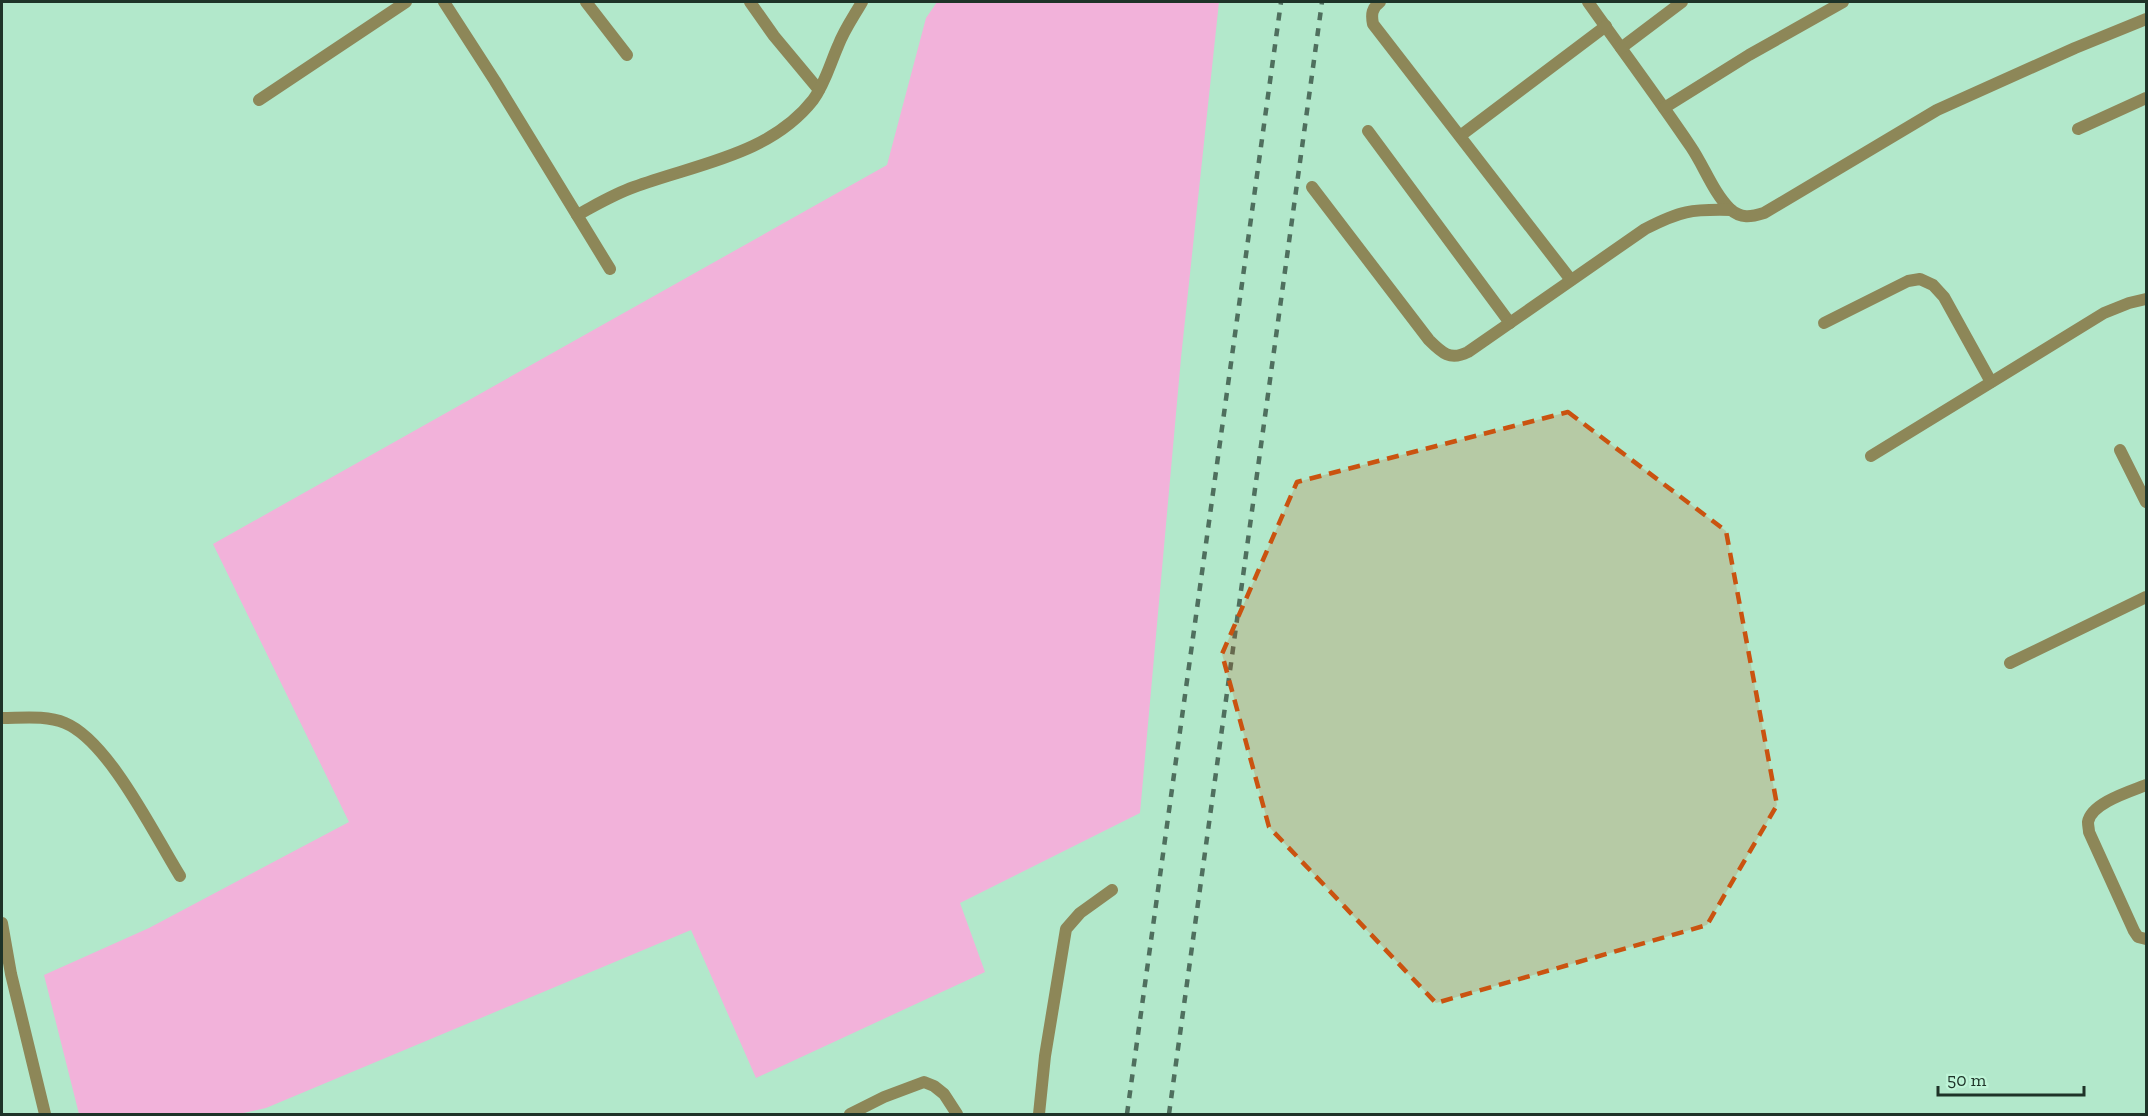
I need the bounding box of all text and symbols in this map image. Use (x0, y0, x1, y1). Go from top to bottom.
scale bar (1938, 1059, 2084, 1097)
text: 50 m (1947, 1069, 1987, 1091)

